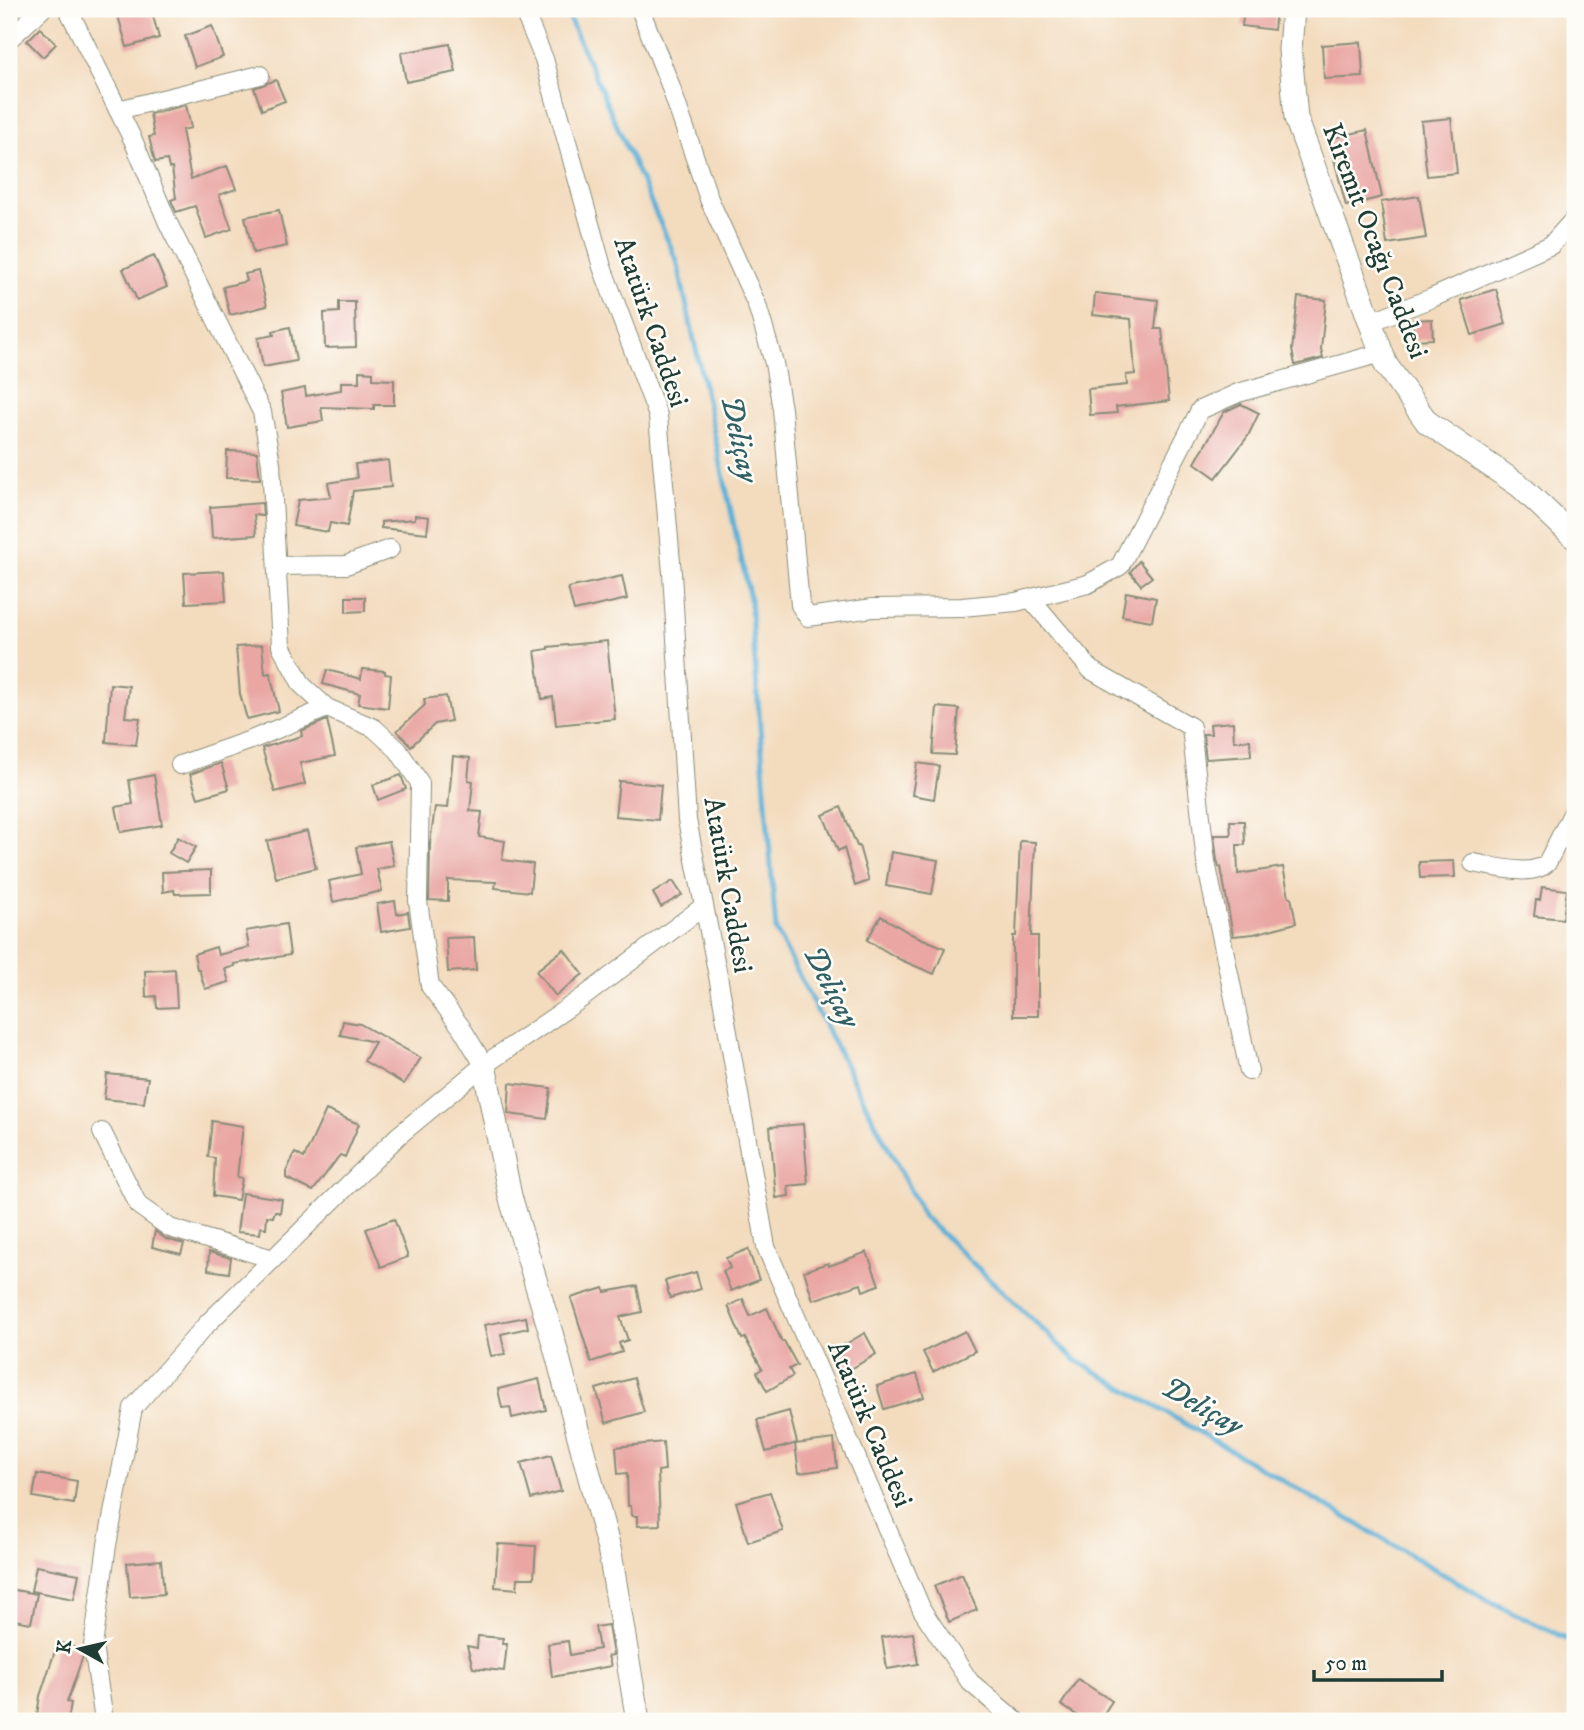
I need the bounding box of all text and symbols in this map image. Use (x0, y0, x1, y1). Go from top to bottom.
street label: Kiremit Ocağı Caddesi (1314, 118, 1436, 364)
street label: Atatürk Caddesi (605, 232, 697, 412)
water label: Deliçay (712, 392, 767, 488)
street label: Atatürk Caddesi (695, 794, 761, 976)
water label: Deliçay (795, 940, 868, 1036)
street label: Atatürk Caddesi (819, 1335, 921, 1513)
water label: Deliçay (1155, 1369, 1251, 1446)
north arrow (46, 1614, 116, 1684)
text: K (52, 1638, 77, 1655)
scale bar (1314, 1639, 1442, 1683)
text: 50 m (1325, 1651, 1367, 1677)

